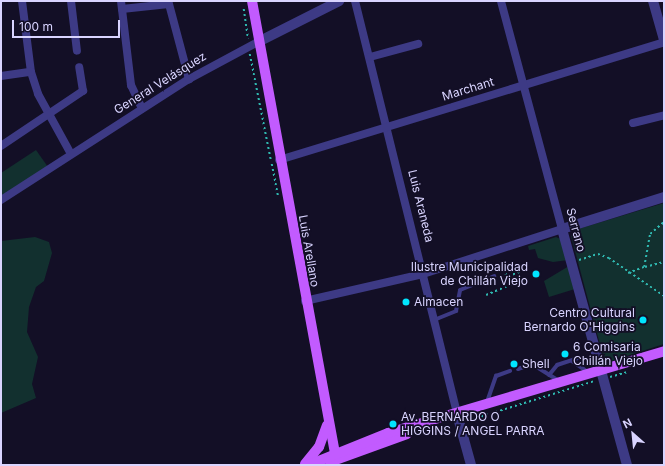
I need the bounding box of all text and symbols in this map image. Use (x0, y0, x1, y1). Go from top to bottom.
scale bar (14, 12, 122, 38)
text: 100 m (19, 19, 53, 34)
street label: General Velásquez (111, 49, 209, 117)
street label: Marchant (440, 74, 496, 104)
street label: Luis Araneda (405, 168, 437, 244)
street label: Serrano (563, 206, 589, 254)
street label: Luis Arellano (296, 214, 322, 288)
place label: Ilustre Municipalidad de Chillán Viejo (411, 260, 528, 288)
marker: Ilustre Municipalidad de Chillán Viejo (531, 269, 541, 279)
place label: Almacen (414, 295, 463, 309)
marker: Almacen (401, 297, 411, 307)
place label: Centro Cultural Bernardo O'Higgins (524, 306, 635, 334)
marker: Centro Cultural Bernardo O'Higgins (638, 315, 648, 325)
place label: 6 Comisaria Chillán Viejo (573, 340, 643, 368)
marker: 6 Comisaria Chillán Viejo (560, 349, 570, 359)
place label: Shell (522, 357, 550, 371)
marker: Shell (509, 359, 519, 369)
place label: Av. BERNARDO O HIGGINS / ANGEL PARRA (401, 410, 545, 438)
north arrow (613, 414, 653, 454)
text: N (621, 415, 634, 431)
marker: Av. BERNARDO O HIGGINS / ANGEL PARRA (388, 419, 398, 429)

